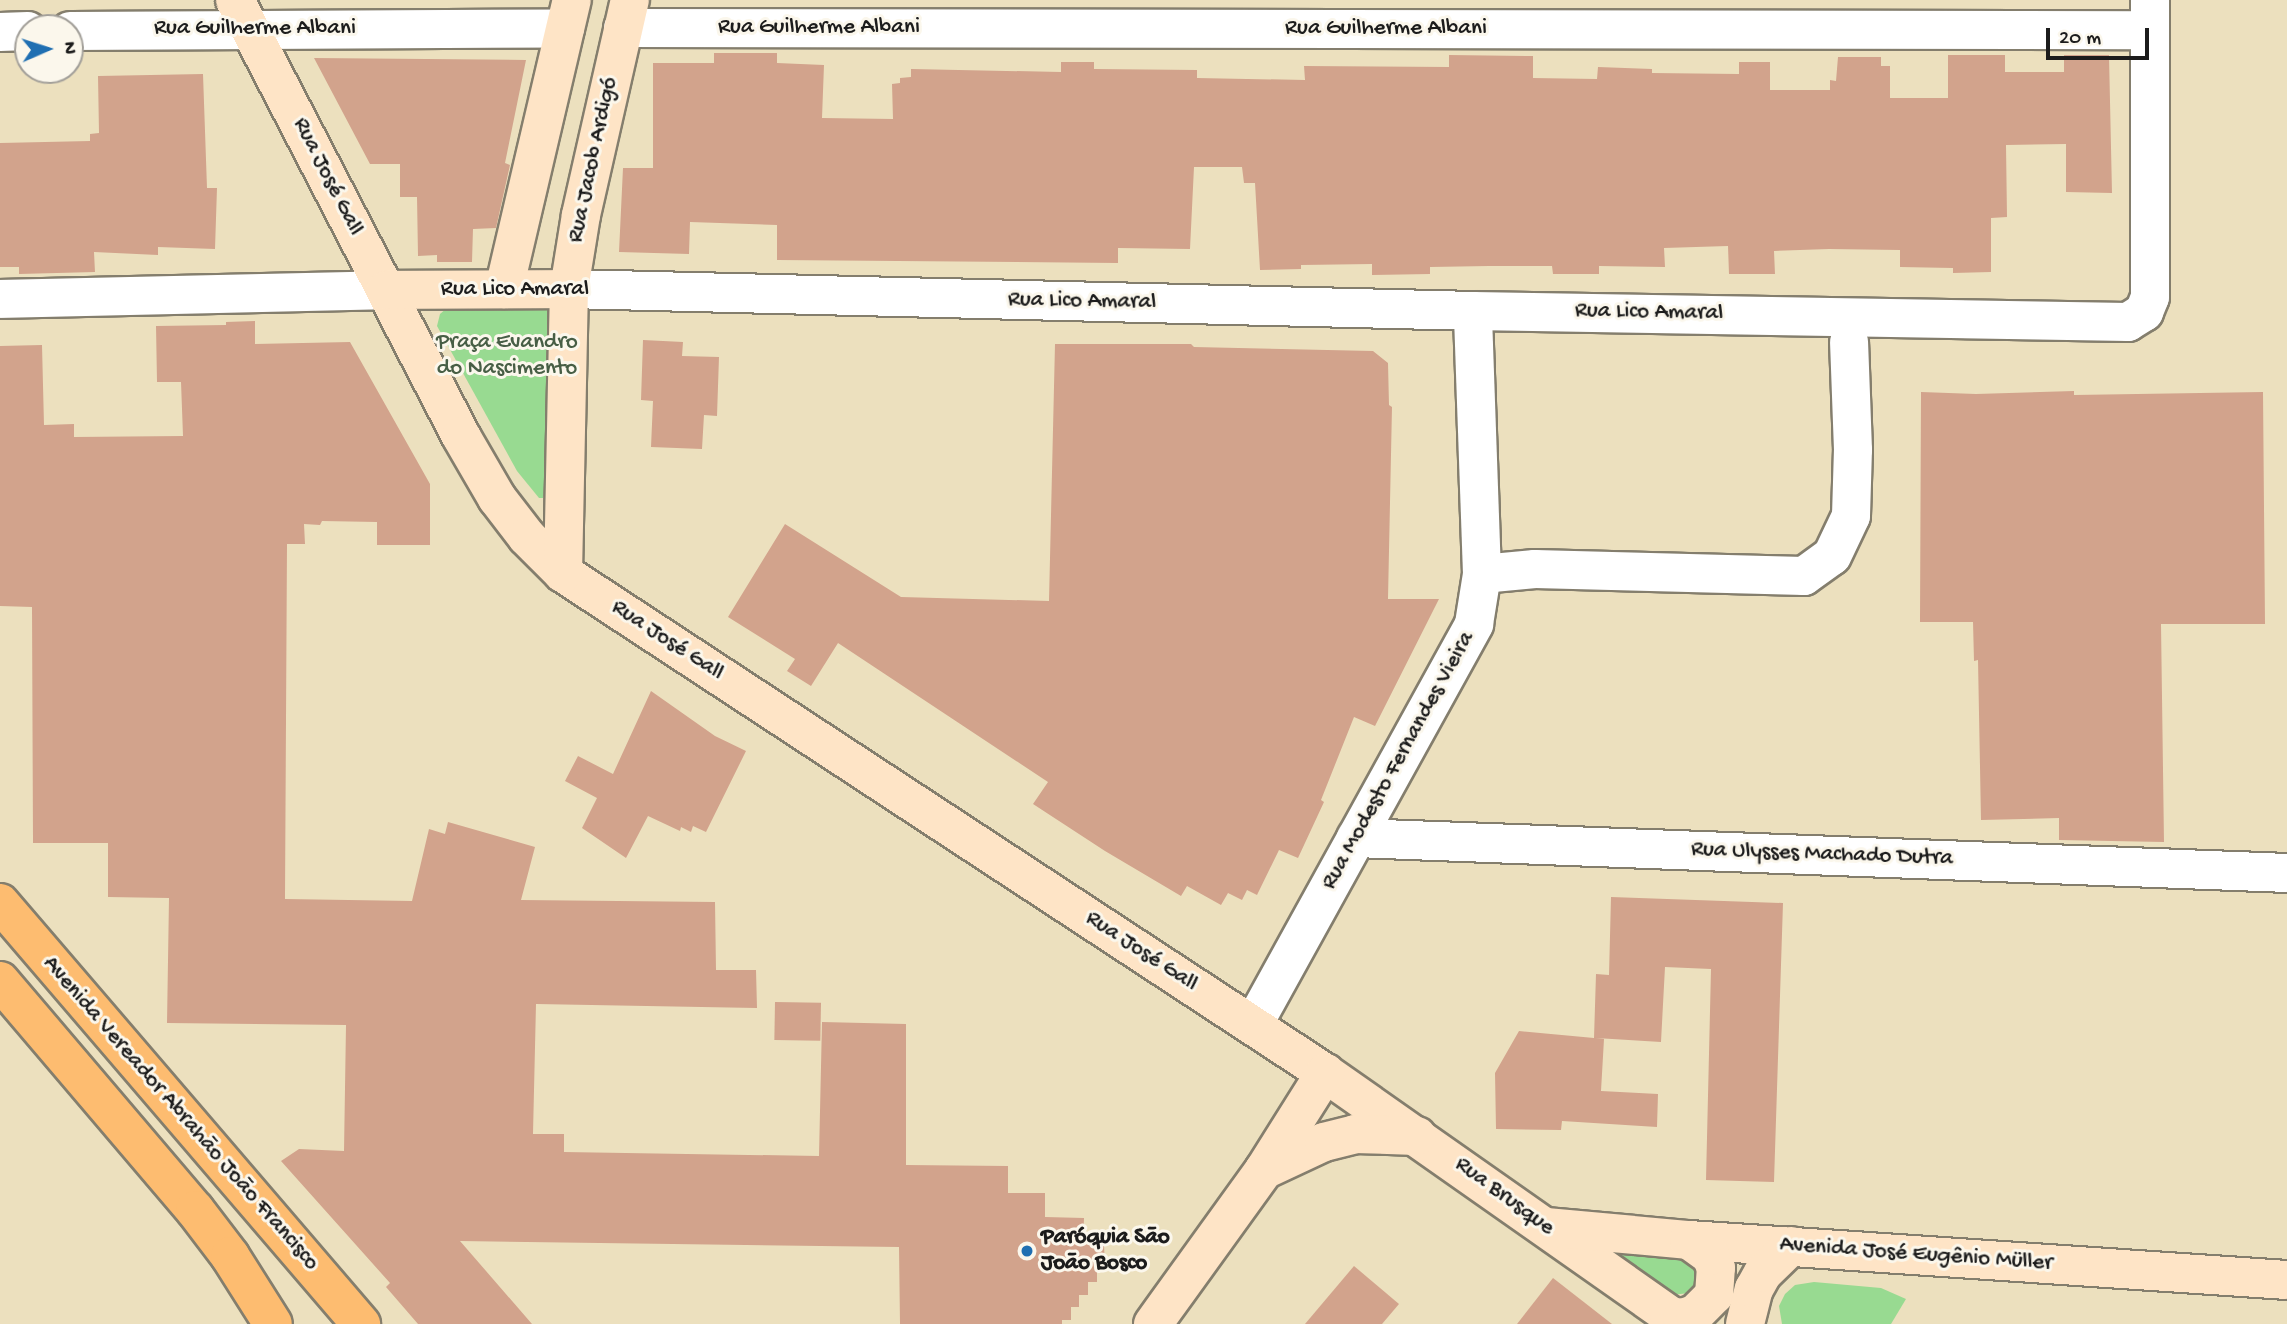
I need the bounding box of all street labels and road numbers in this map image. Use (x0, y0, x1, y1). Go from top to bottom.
street label: Rua Guilherme Albani (718, 14, 920, 42)
street label: Rua Guilherme Albani (154, 15, 356, 43)
street label: Rua Guilherme Albani (1285, 15, 1487, 43)
street label: Rua Jacob Ardigó (563, 75, 625, 245)
street label: Rua José Gall (286, 114, 368, 240)
street label: Rua Lico Amaral (441, 276, 589, 304)
street label: Rua Lico Amaral (1008, 287, 1156, 317)
street label: Rua Lico Amaral (1575, 298, 1723, 328)
street label: Rua José Gall (606, 594, 728, 688)
street label: Rua Modesto Fernandes Vieira (1316, 627, 1482, 895)
street label: Rua Ulysses Machado Dutra (1691, 837, 1953, 873)
street label: Rua José Gall (1080, 905, 1202, 999)
street label: Avenida Vereador Abrahão João Francisco (36, 951, 324, 1277)
street label: Rua Brusque (1449, 1152, 1559, 1242)
street label: Avenida José Eugênio Müller (1779, 1232, 2053, 1278)

